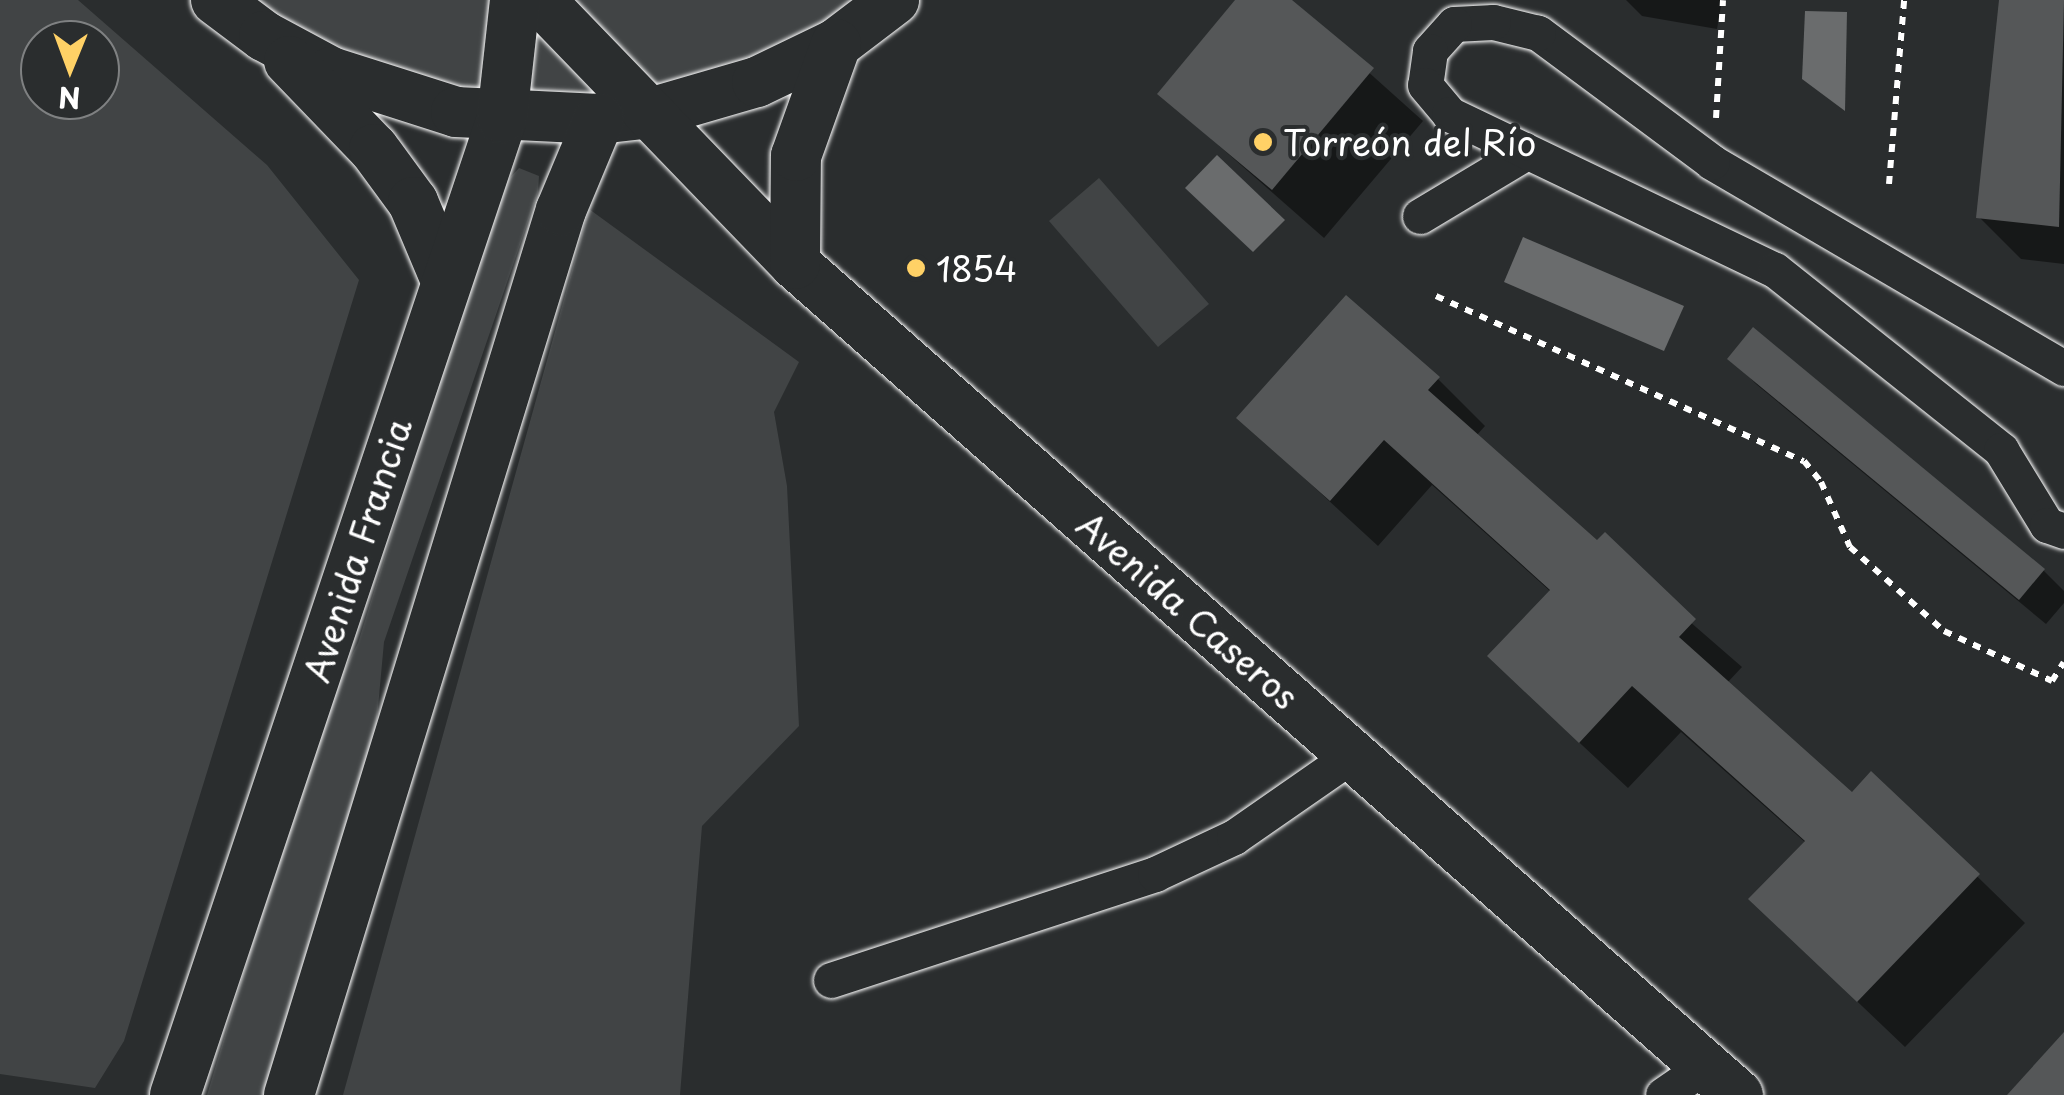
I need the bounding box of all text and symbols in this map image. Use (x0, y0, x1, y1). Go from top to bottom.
north arrow (20, 20, 120, 120)
text: N (58, 77, 81, 120)
place label: Torreón del Río (1283, 121, 1537, 163)
marker: Torreón del Río (1252, 131, 1274, 153)
place label: 1854 (936, 247, 1017, 289)
marker: 1854 (905, 257, 927, 279)
street label: Avenida Francia (295, 413, 419, 687)
street label: Avenida Caseros (1069, 503, 1307, 717)

